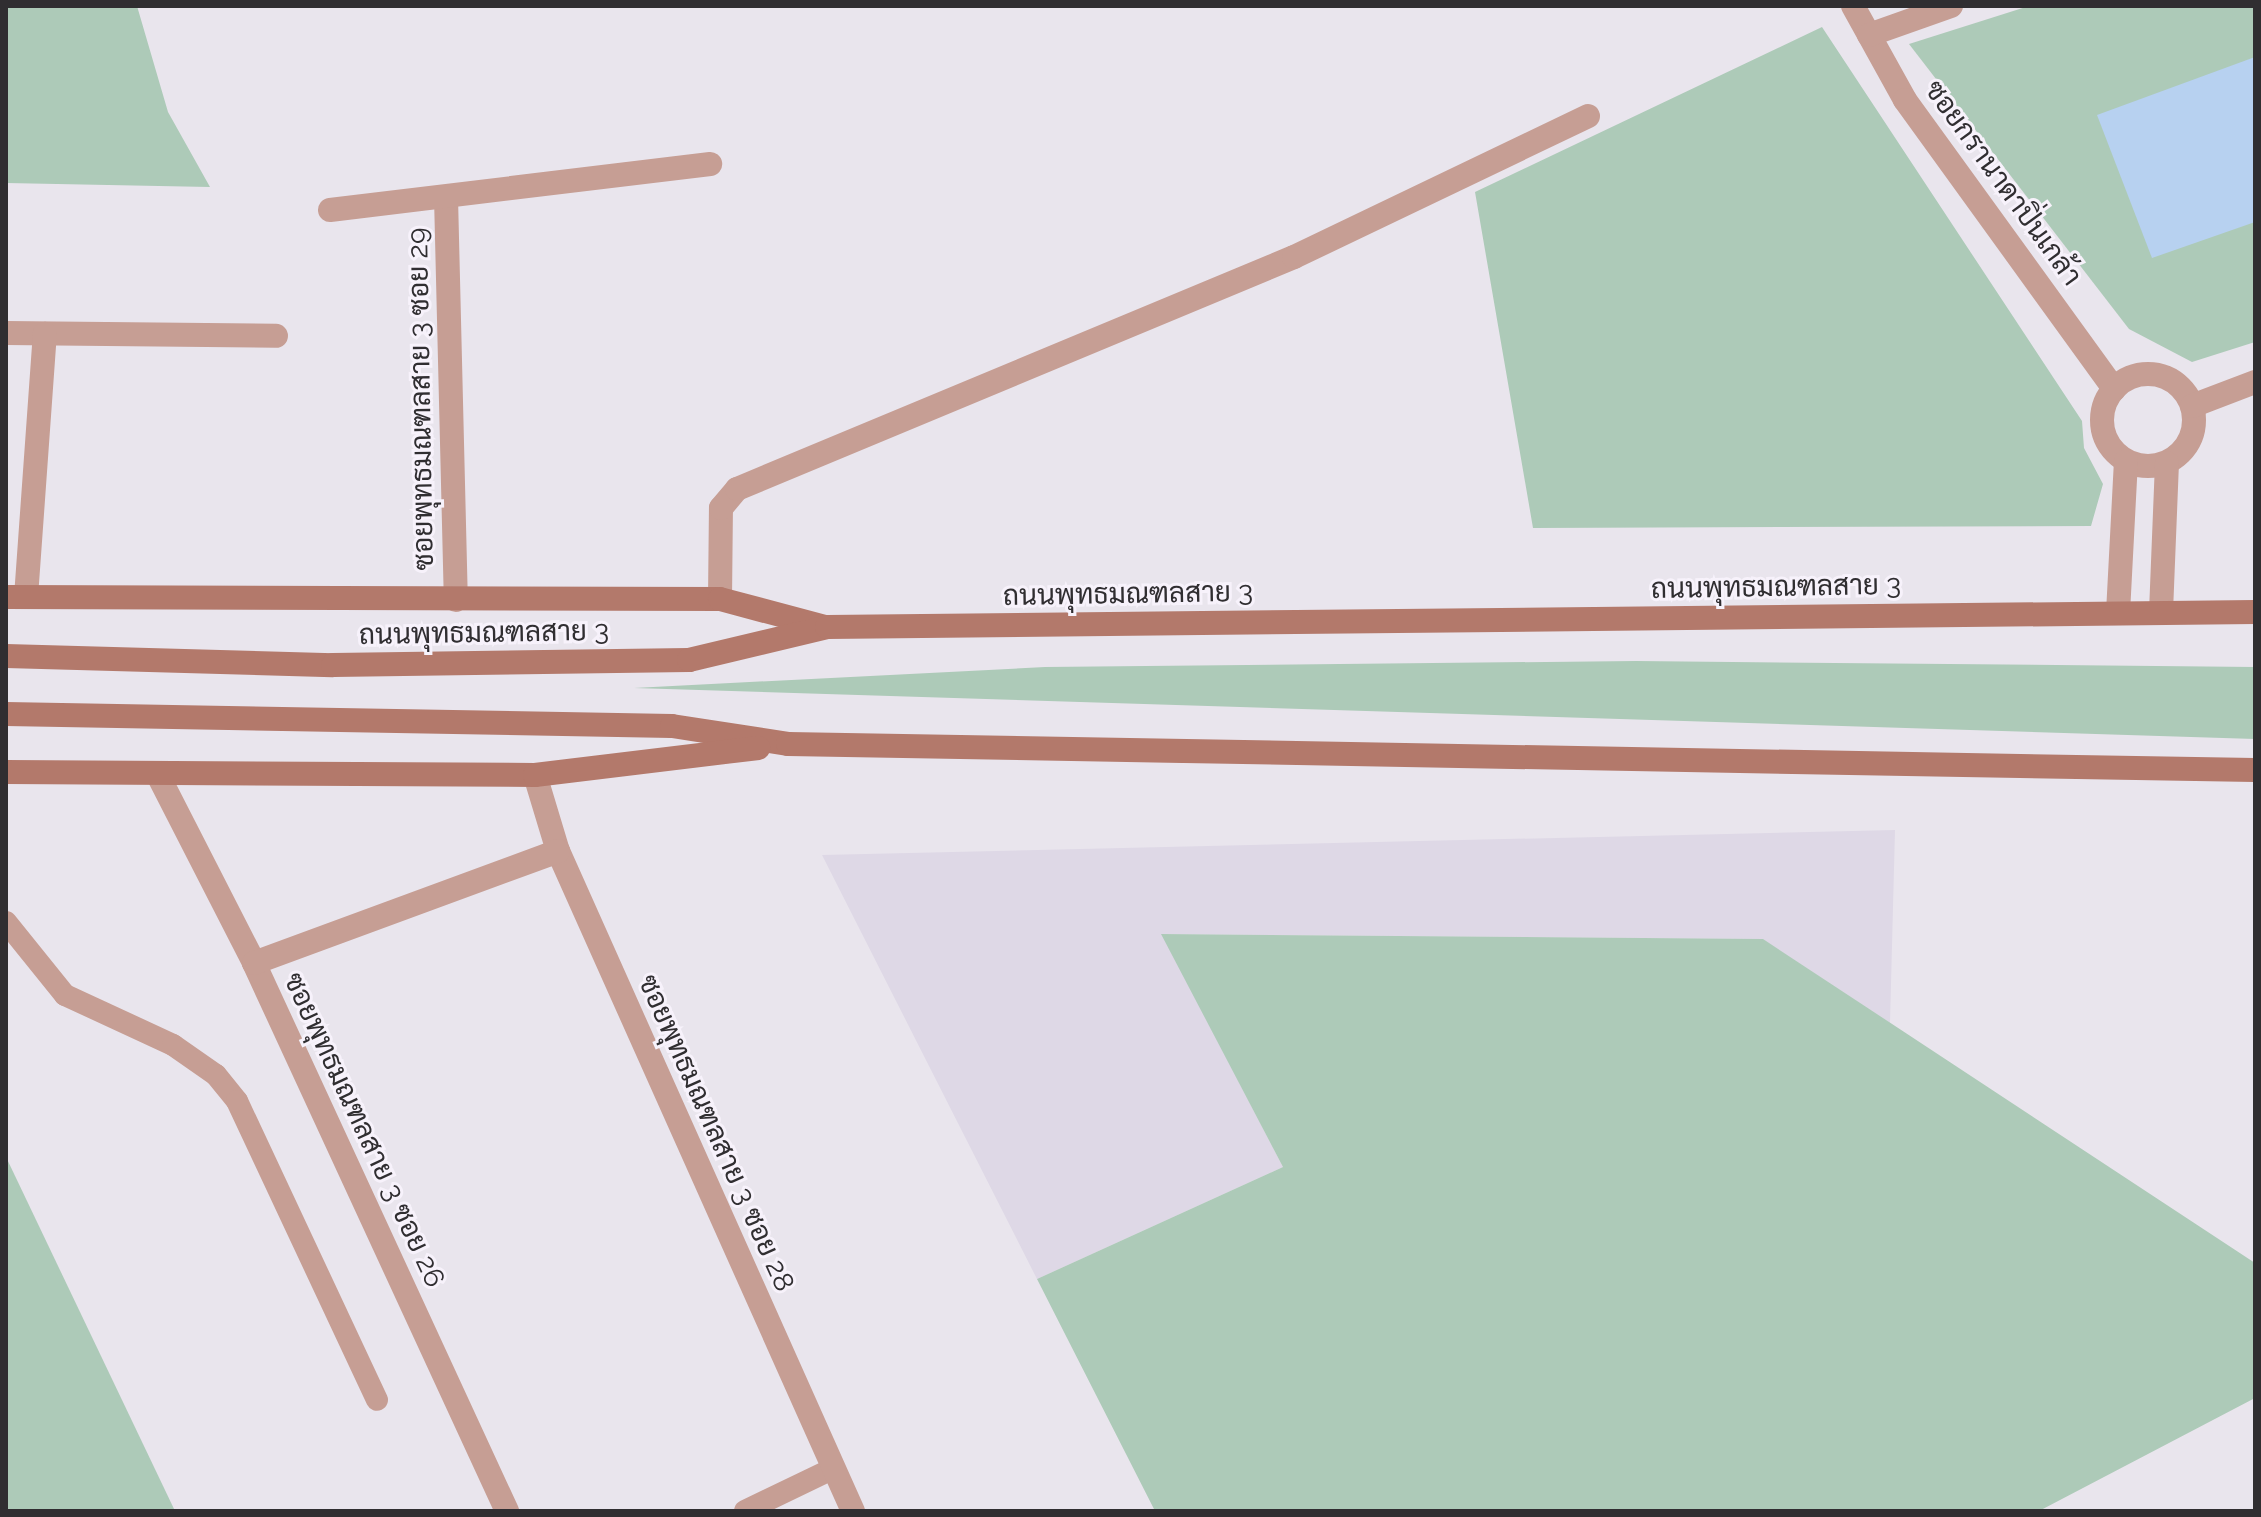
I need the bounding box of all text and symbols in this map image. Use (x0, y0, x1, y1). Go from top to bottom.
street label: ซอยกรานาดาปิ่นเกล้า (1917, 74, 2089, 292)
street label: ซอยพุทธมณฑลสาย 3 ซอย 29 (401, 227, 441, 571)
street label: ถนนพุทธมณฑลสาย 3 (1651, 568, 1901, 606)
street label: ถนนพุทธมณฑลสาย 3 (1003, 575, 1253, 613)
street label: ถนนพุทธมณฑลสาย 3 (359, 614, 609, 652)
street label: ซอยพุทธมณฑลสาย 3 ซอย 26 (276, 967, 452, 1293)
street label: ซอยพุทธมณฑลสาย 3 ซอย 28 (631, 969, 801, 1297)

